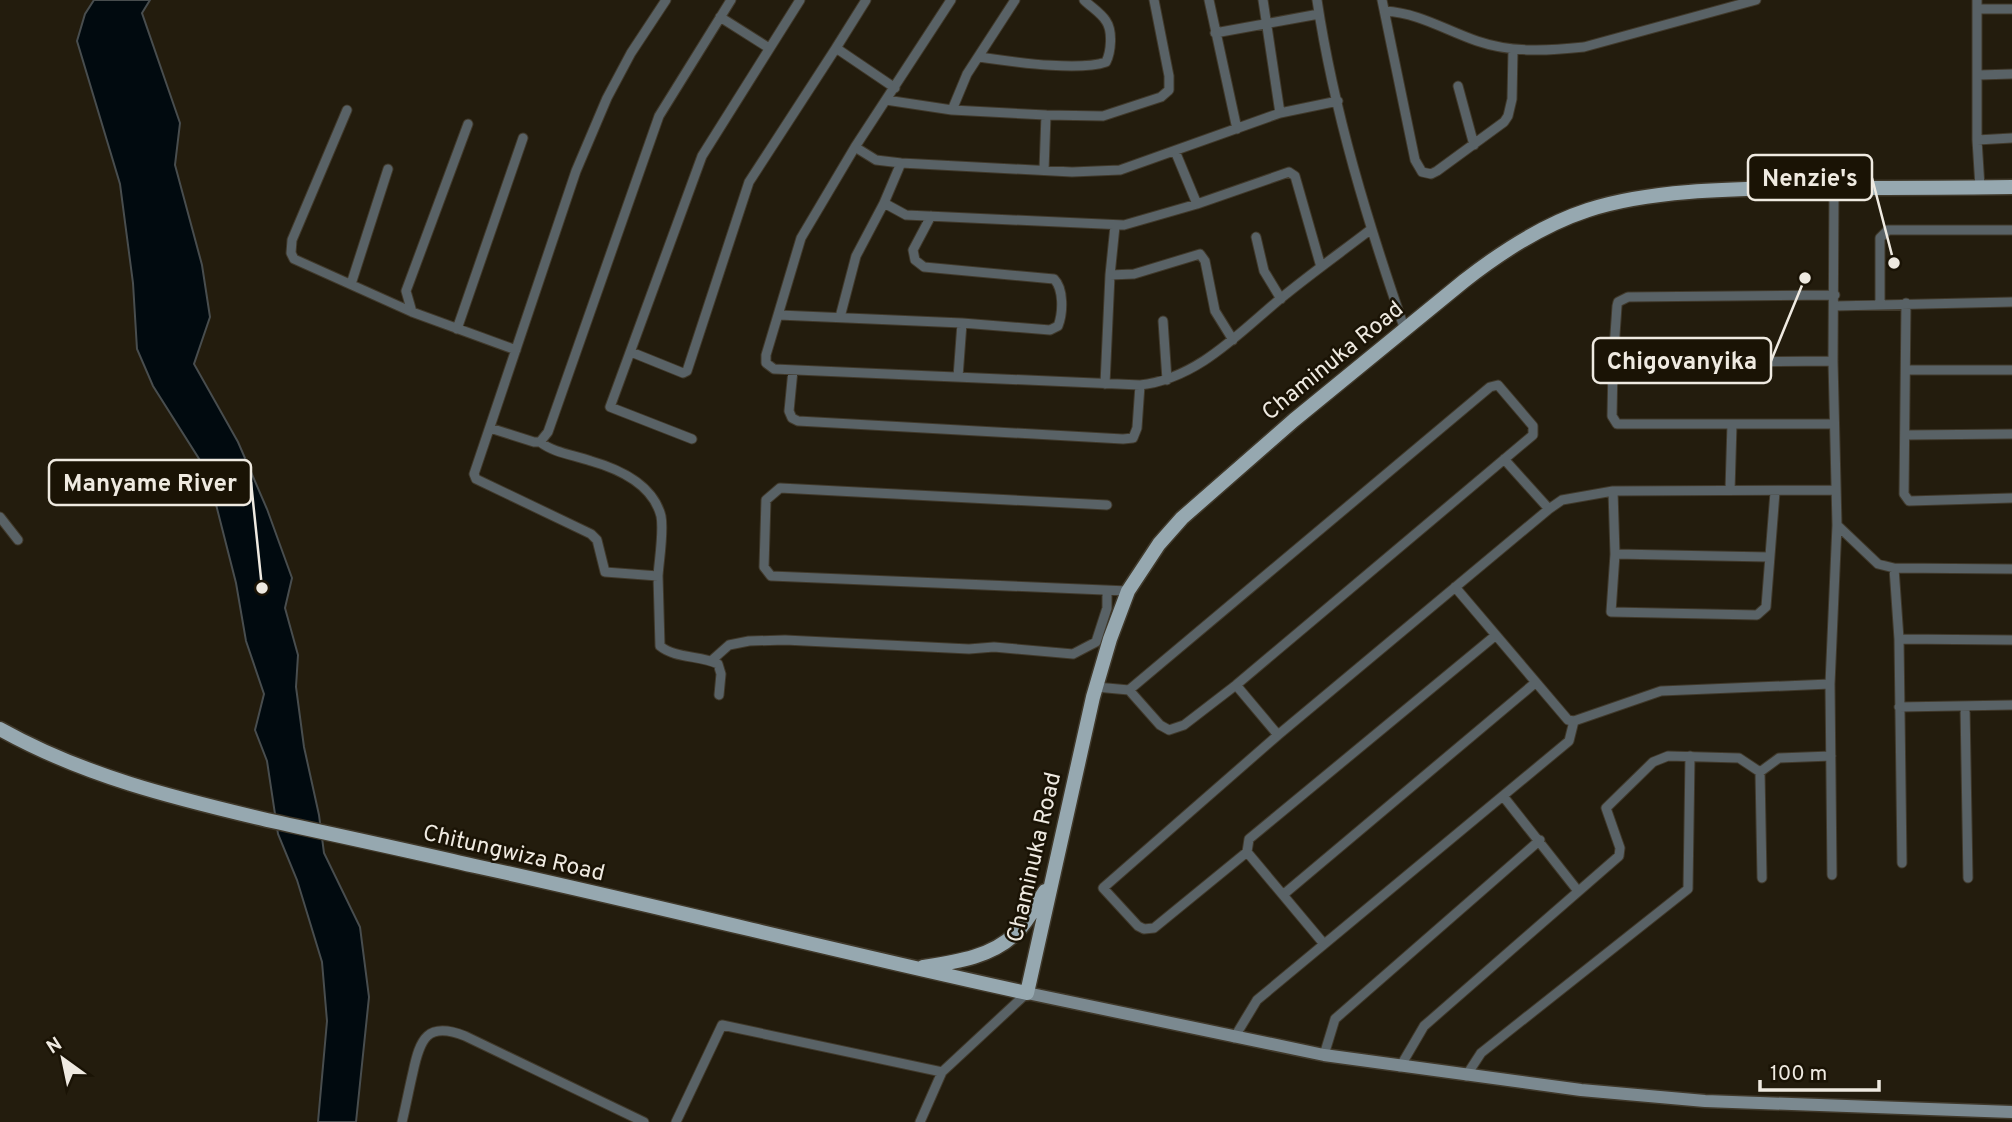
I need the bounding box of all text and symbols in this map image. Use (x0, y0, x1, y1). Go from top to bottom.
callout: Nenzie's (1748, 155, 1872, 200)
text: Nenzie's (1762, 165, 1858, 195)
street label: Chaminuka Road (1257, 296, 1410, 428)
callout: Chigovanyika (1593, 338, 1771, 383)
text: Chigovanyika (1607, 348, 1757, 378)
callout: Manyame River (49, 460, 251, 505)
text: Manyame River (63, 470, 237, 500)
street label: Chaminuka Road (1002, 770, 1069, 946)
street label: Chitungwiza Road (420, 819, 607, 889)
north arrow (28, 1024, 98, 1094)
text: N (43, 1033, 67, 1060)
scale bar (1760, 1048, 1879, 1092)
text: 100 m (1770, 1061, 1827, 1088)

